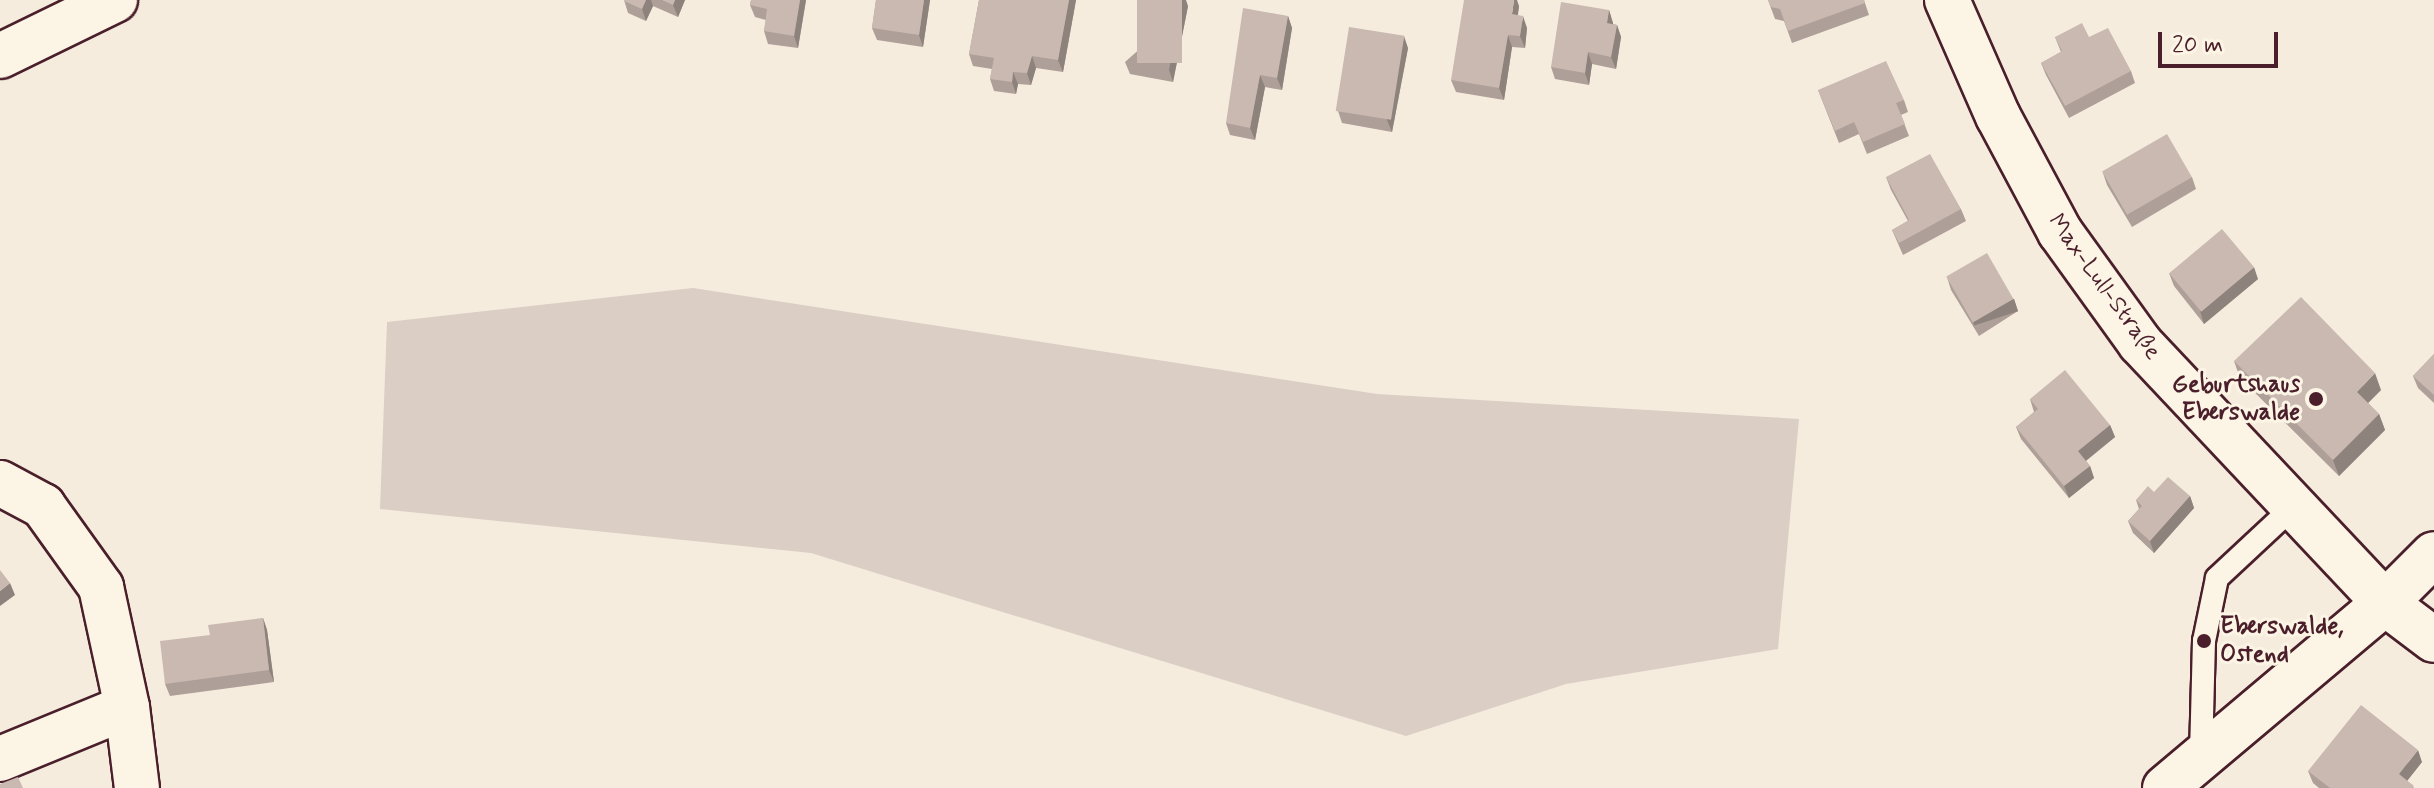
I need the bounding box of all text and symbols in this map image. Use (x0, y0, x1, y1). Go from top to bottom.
scale bar (2162, 16, 2282, 66)
text: 20 m (2172, 30, 2223, 61)
street label: Max-Lull-Straße (2041, 208, 2167, 366)
place label: Geburtshaus Eberswalde (2172, 371, 2300, 427)
marker: Geburtshaus Eberswalde (2307, 390, 2325, 408)
place label: Eberswalde, Ostend (2220, 613, 2343, 669)
marker: Eberswalde, Ostend (2195, 632, 2213, 650)

